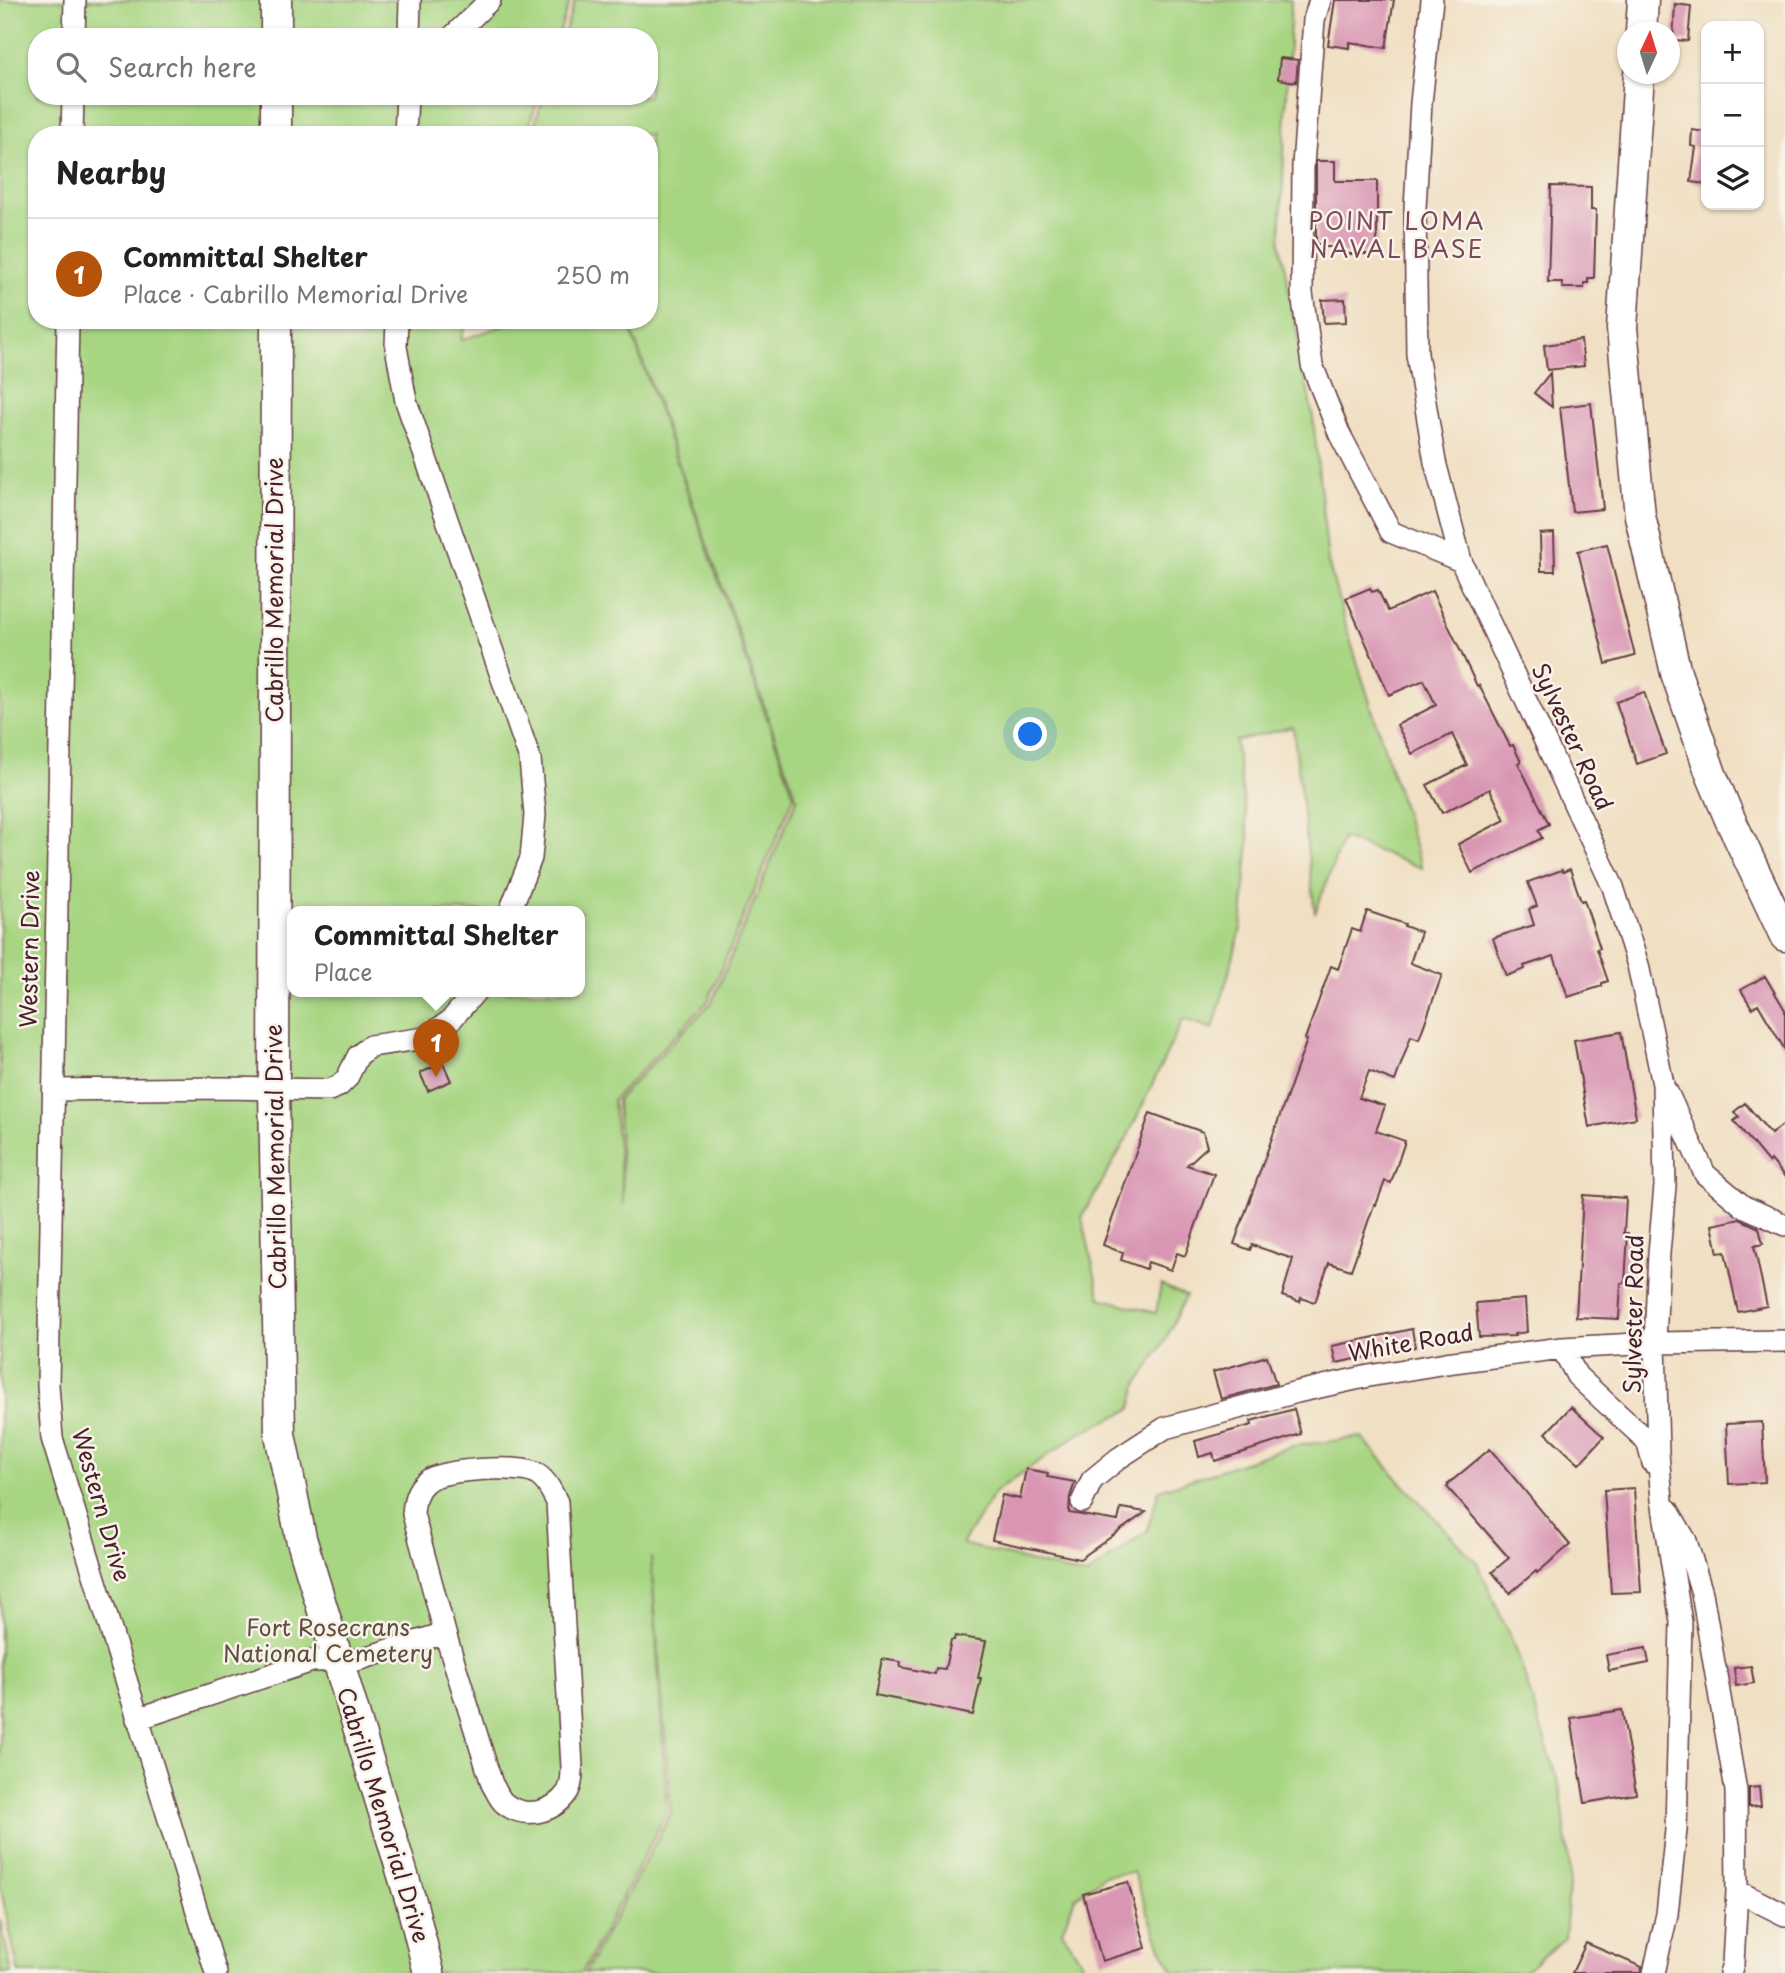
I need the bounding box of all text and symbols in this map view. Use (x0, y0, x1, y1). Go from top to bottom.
north arrow (1617, 21, 1680, 84)
map controls (1701, 21, 1764, 210)
button: + (1701, 21, 1764, 84)
search box (28, 28, 658, 105)
text: Search here (108, 47, 257, 86)
icon: search (52, 48, 90, 86)
button: − (1701, 84, 1764, 147)
button: layers (1701, 147, 1764, 210)
text: Nearby (56, 149, 166, 194)
district label: POINT LOMA NAVAL BASE (1308, 202, 1486, 266)
text: Committal Shelter (123, 237, 368, 276)
text: 1 (74, 257, 85, 292)
text: 250 m (556, 257, 630, 292)
text: Place · Cabrillo Memorial Drive (123, 276, 468, 311)
street label: Cabrillo Memorial Drive (256, 457, 291, 723)
street label: Sylvester Road (1524, 657, 1623, 816)
your location (1013, 717, 1047, 751)
street label: Western Drive (10, 870, 47, 1028)
popup (287, 906, 585, 997)
text: Committal Shelter (314, 915, 558, 954)
text: Place (314, 954, 372, 989)
pin: 1 (413, 1019, 459, 1077)
street label: Cabrillo Memorial Drive (255, 1024, 294, 1290)
street label: Sylvester Road (1614, 1234, 1651, 1394)
street label: White Road (1345, 1313, 1476, 1370)
street label: Western Drive (64, 1424, 141, 1585)
park label: Fort Rosecrans National Cemetery (223, 1609, 433, 1670)
street label: Cabrillo Memorial Drive (329, 1682, 440, 1947)

